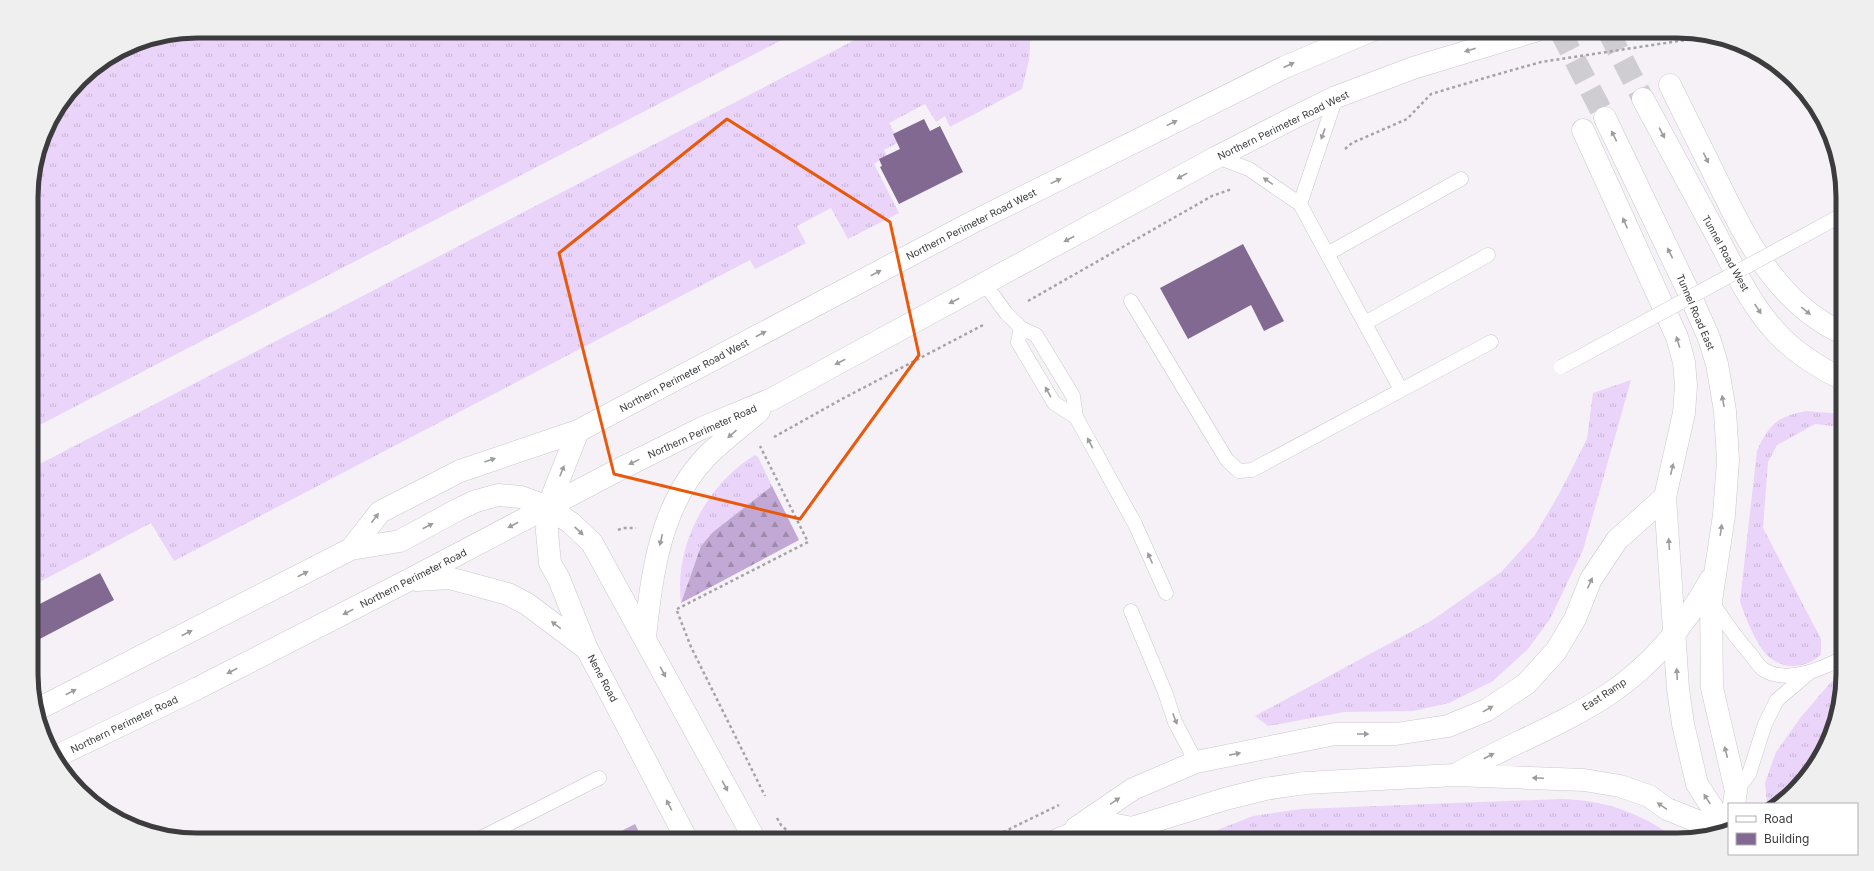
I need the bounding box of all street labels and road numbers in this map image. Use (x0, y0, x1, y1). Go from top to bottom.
street label: Northern Perimeter Road West (1215, 88, 1351, 162)
street label: Northern Perimeter Road West (904, 186, 1039, 262)
street label: Tunnel Road West (1700, 213, 1752, 294)
street label: Tunnel Road East (1675, 272, 1718, 353)
street label: Northern Perimeter Road West (617, 335, 751, 414)
street label: Northern Perimeter Road (646, 402, 758, 460)
street label: Northern Perimeter Road (358, 546, 468, 610)
street label: Nene Road (585, 652, 621, 704)
street label: East Ramp (1580, 675, 1628, 713)
street label: Northern Perimeter Road (68, 693, 180, 755)

